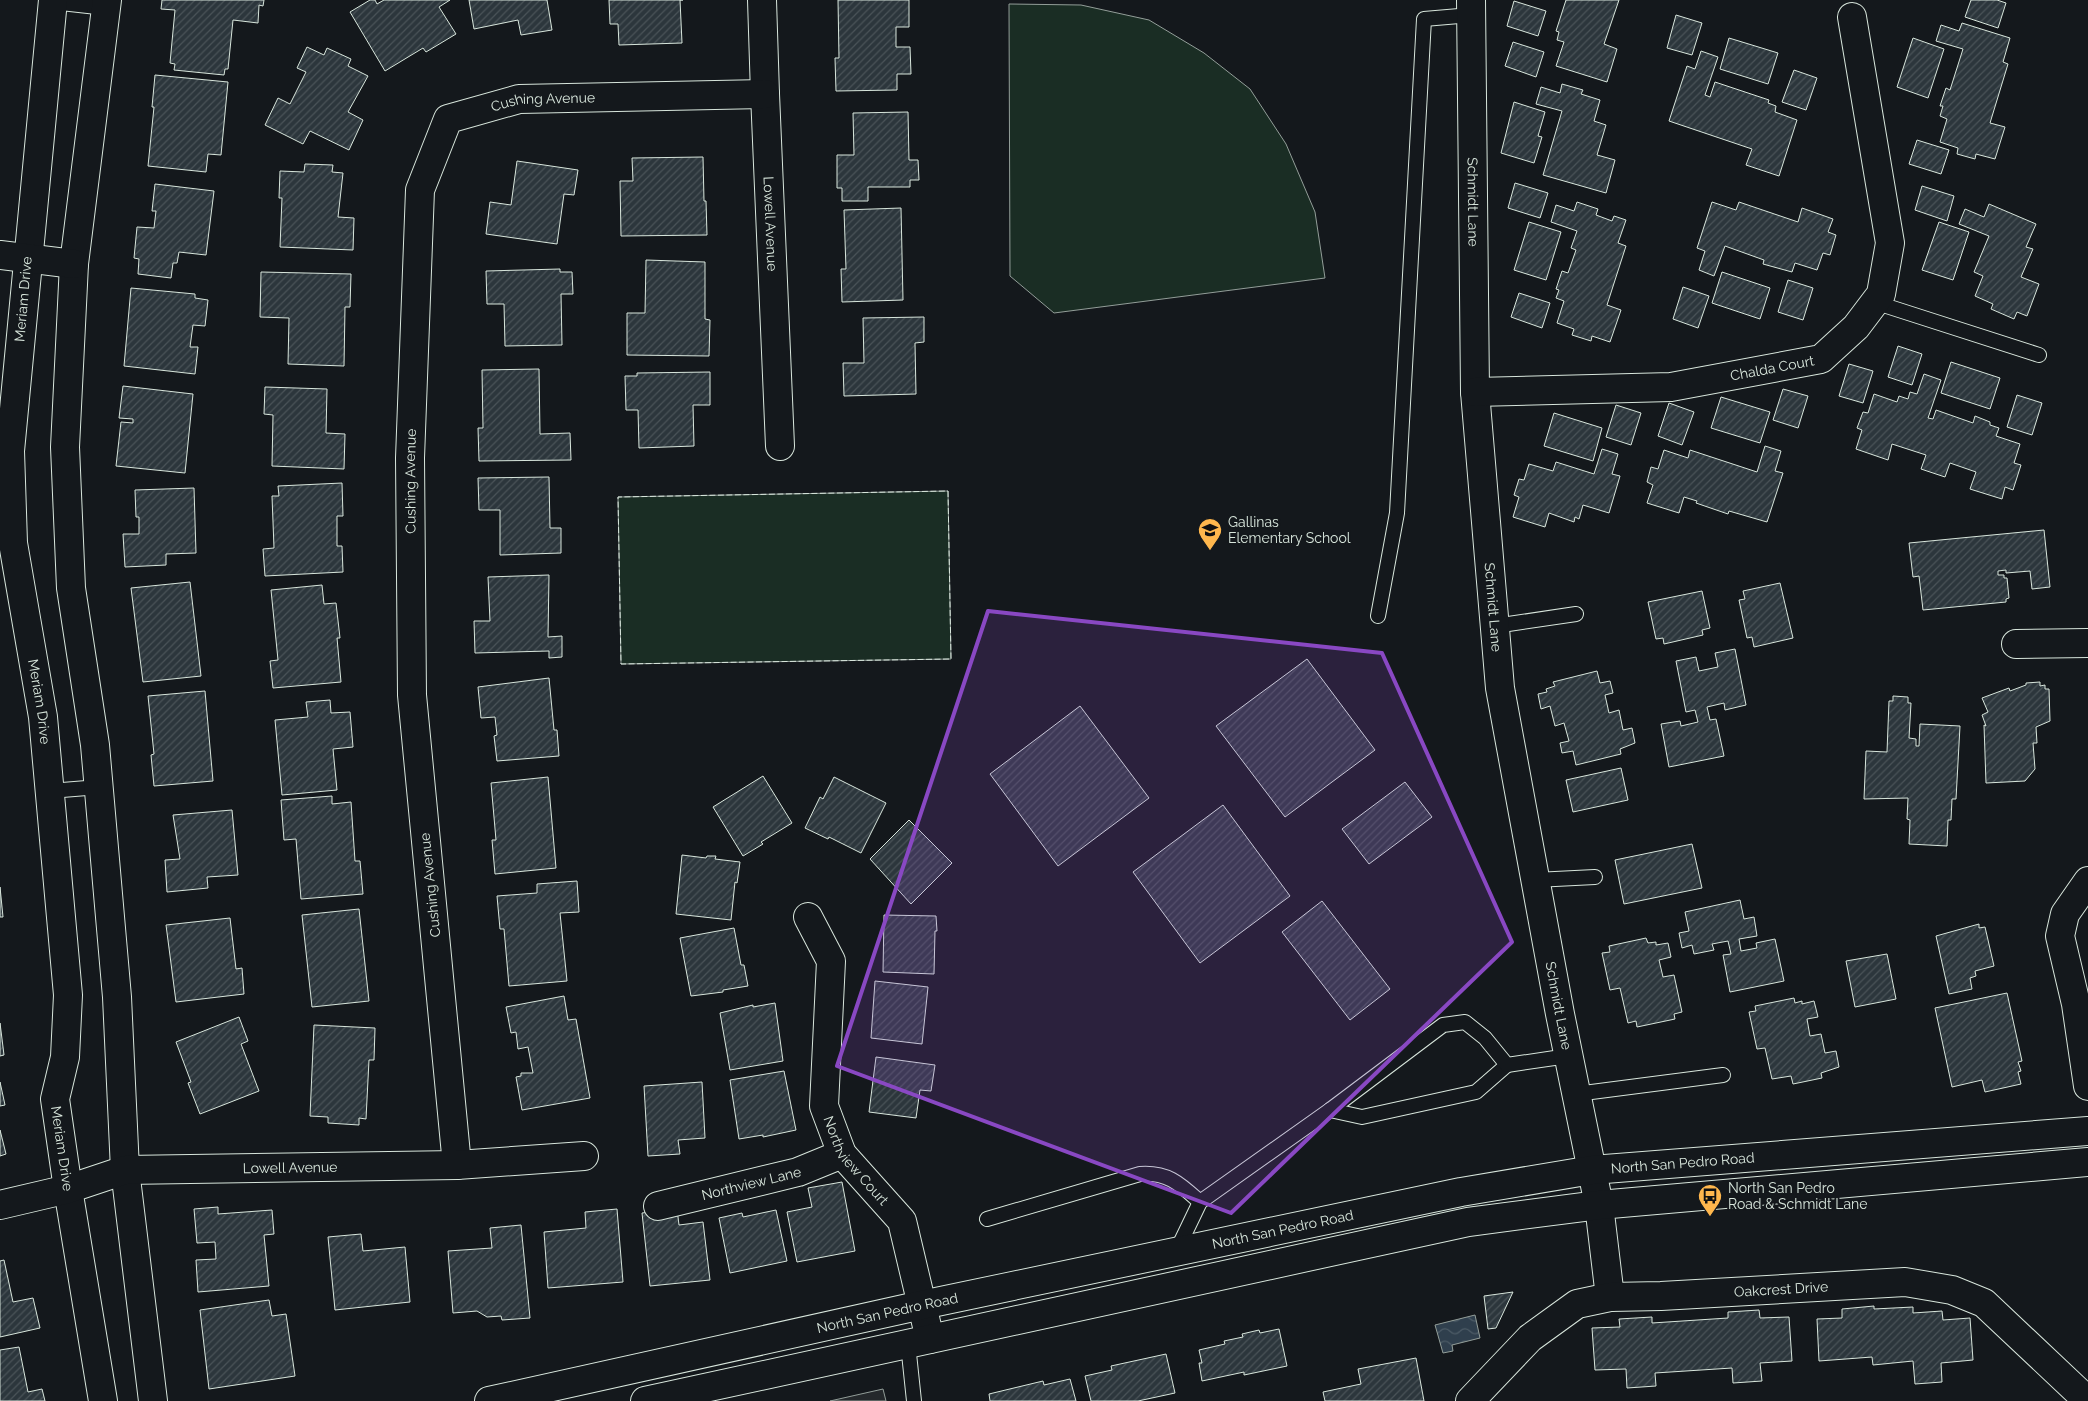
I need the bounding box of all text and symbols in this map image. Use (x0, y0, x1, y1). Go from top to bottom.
street label: Cushing Avenue (489, 89, 595, 115)
street label: Schmidt Lane (1465, 157, 1482, 247)
street label: Lowell Avenue (761, 176, 781, 272)
street label: Meriam Drive (11, 256, 35, 342)
street label: Chalda Court (1729, 352, 1816, 384)
street label: Cushing Avenue (402, 428, 419, 534)
place label: Gallinas Elementary School (1228, 514, 1351, 546)
school or university icon: Gallinas Elementary School (1197, 517, 1223, 551)
street label: Schmidt Lane (1481, 562, 1505, 652)
street label: Meriam Drive (25, 658, 53, 745)
street label: Cushing Avenue (417, 832, 443, 938)
street label: Schmidt Lane (1542, 960, 1575, 1051)
street label: Meriam Drive (48, 1105, 76, 1192)
street label: Northview Court (820, 1114, 892, 1209)
street label: North San Pedro Road (1610, 1149, 1755, 1176)
street label: Lowell Avenue (242, 1159, 338, 1176)
street label: Northview Lane (700, 1164, 803, 1203)
place label: North San Pedro Road & Schmidt Lane (1728, 1180, 1867, 1212)
bus stop icon: North San Pedro Road & Schmidt Lane (1697, 1183, 1723, 1217)
street label: North San Pedro Road (1210, 1207, 1355, 1252)
street label: Oakcrest Drive (1734, 1278, 1829, 1300)
street label: North San Pedro Road (815, 1290, 959, 1336)

